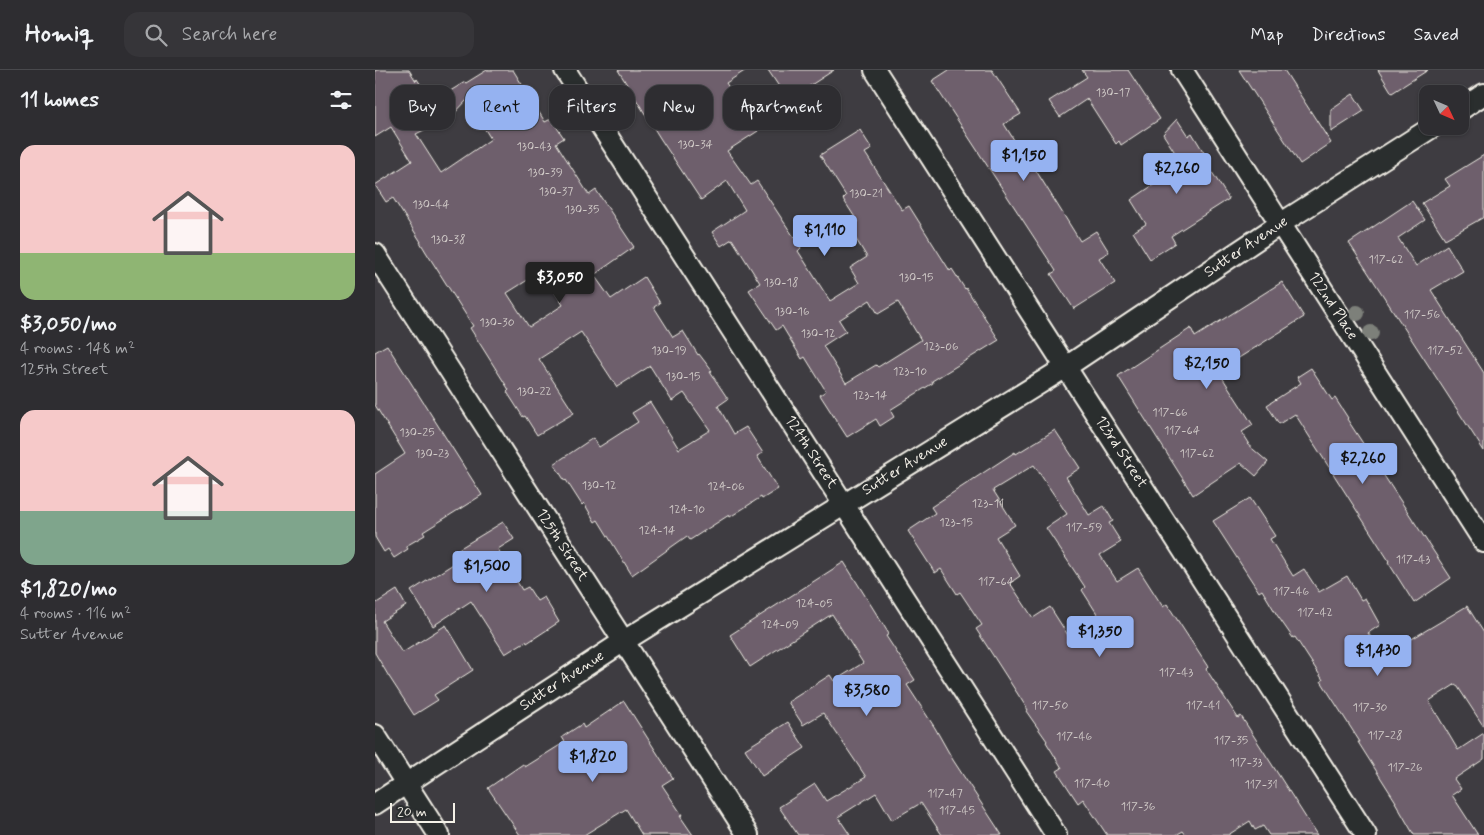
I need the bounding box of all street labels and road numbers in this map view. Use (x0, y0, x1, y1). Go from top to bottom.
street label: Sutter Avenue (1200, 211, 1292, 282)
street label: 122nd Place (1303, 268, 1363, 344)
street label: 124th Street (780, 412, 842, 492)
street label: 123rd Street (1090, 412, 1152, 492)
street label: Sutter Avenue (858, 432, 952, 500)
street label: 125th Street (531, 505, 593, 585)
street label: Sutter Avenue (516, 646, 608, 716)

